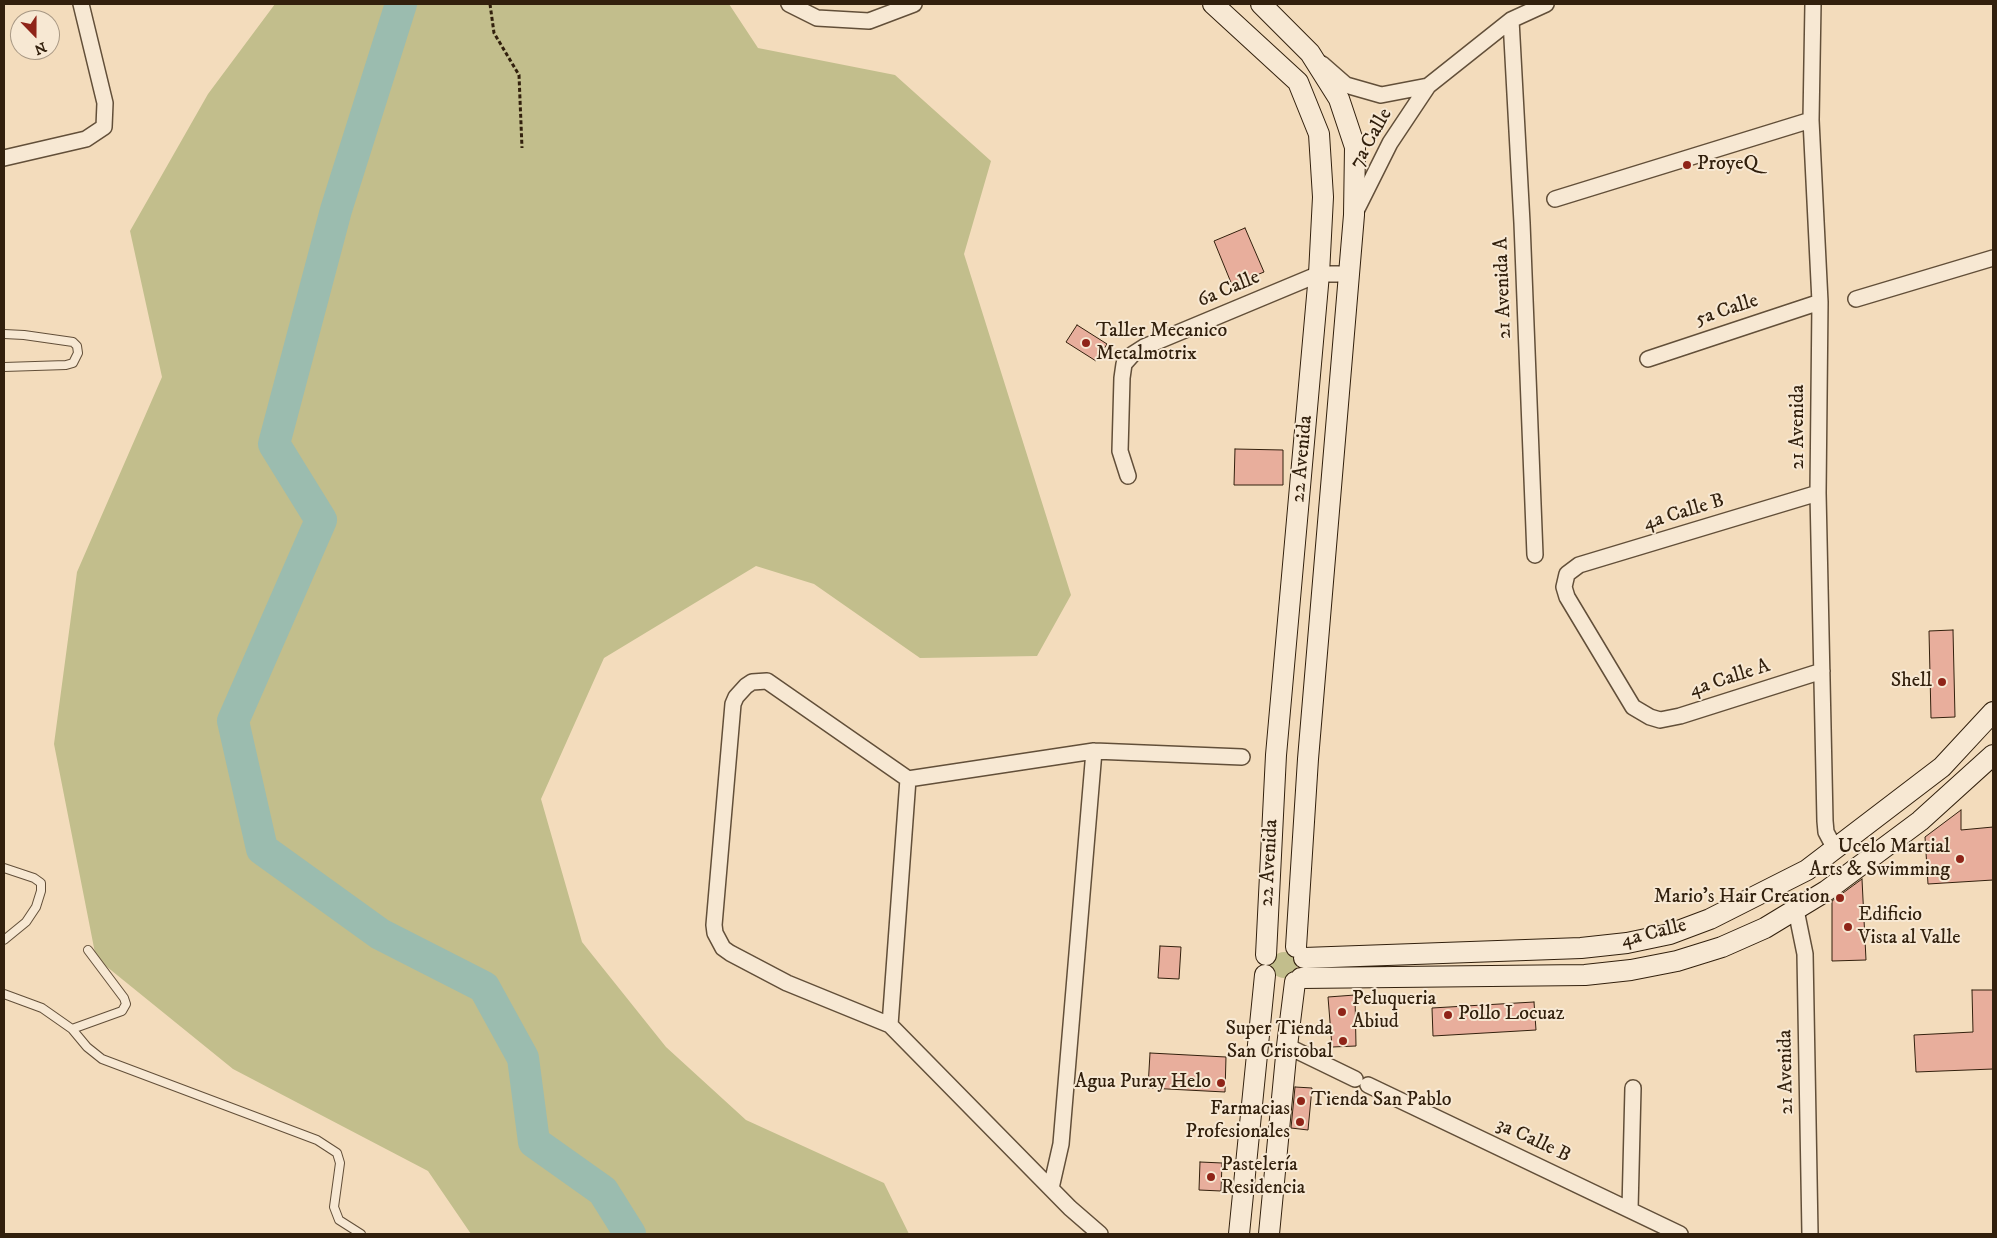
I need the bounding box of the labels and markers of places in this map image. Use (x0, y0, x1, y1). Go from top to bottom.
place label: ProyeQ (1697, 153, 1758, 177)
marker: ProyeQ (1681, 159, 1693, 171)
place label: Taller Mecanico Metalmotrix (1096, 320, 1227, 367)
marker: Taller Mecanico Metalmotrix (1080, 337, 1092, 349)
place label: Shell (1891, 670, 1932, 694)
marker: Shell (1936, 676, 1948, 688)
place label: Ucelo Martial Arts & Swimming (1809, 836, 1950, 883)
marker: Ucelo Martial Arts & Swimming (1954, 853, 1966, 865)
place label: Mario's Hair Creation (1654, 886, 1830, 910)
marker: Mario's Hair Creation (1834, 892, 1846, 904)
place label: Edificio Vista al Valle (1858, 904, 1960, 951)
marker: Edificio Vista al Valle (1842, 921, 1854, 933)
place label: Peluqueria Abiud (1352, 988, 1436, 1035)
place label: Pollo Locuaz (1458, 1003, 1564, 1027)
marker: Peluqueria Abiud (1336, 1006, 1348, 1018)
marker: Pollo Locuaz (1442, 1009, 1454, 1021)
place label: Super Tienda San Cristobal (1225, 1018, 1333, 1065)
marker: Super Tienda San Cristobal (1337, 1035, 1349, 1047)
place label: Agua Puray Helo (1075, 1071, 1211, 1095)
marker: Agua Puray Helo (1215, 1077, 1227, 1089)
place label: Tienda San Pablo (1311, 1089, 1451, 1113)
marker: Tienda San Pablo (1295, 1095, 1307, 1107)
place label: Farmacias Profesionales (1185, 1098, 1290, 1145)
marker: Farmacias Profesionales (1294, 1116, 1306, 1128)
place label: Pastelería Residencia (1221, 1154, 1305, 1201)
marker: Pastelería Residencia (1205, 1171, 1217, 1183)

